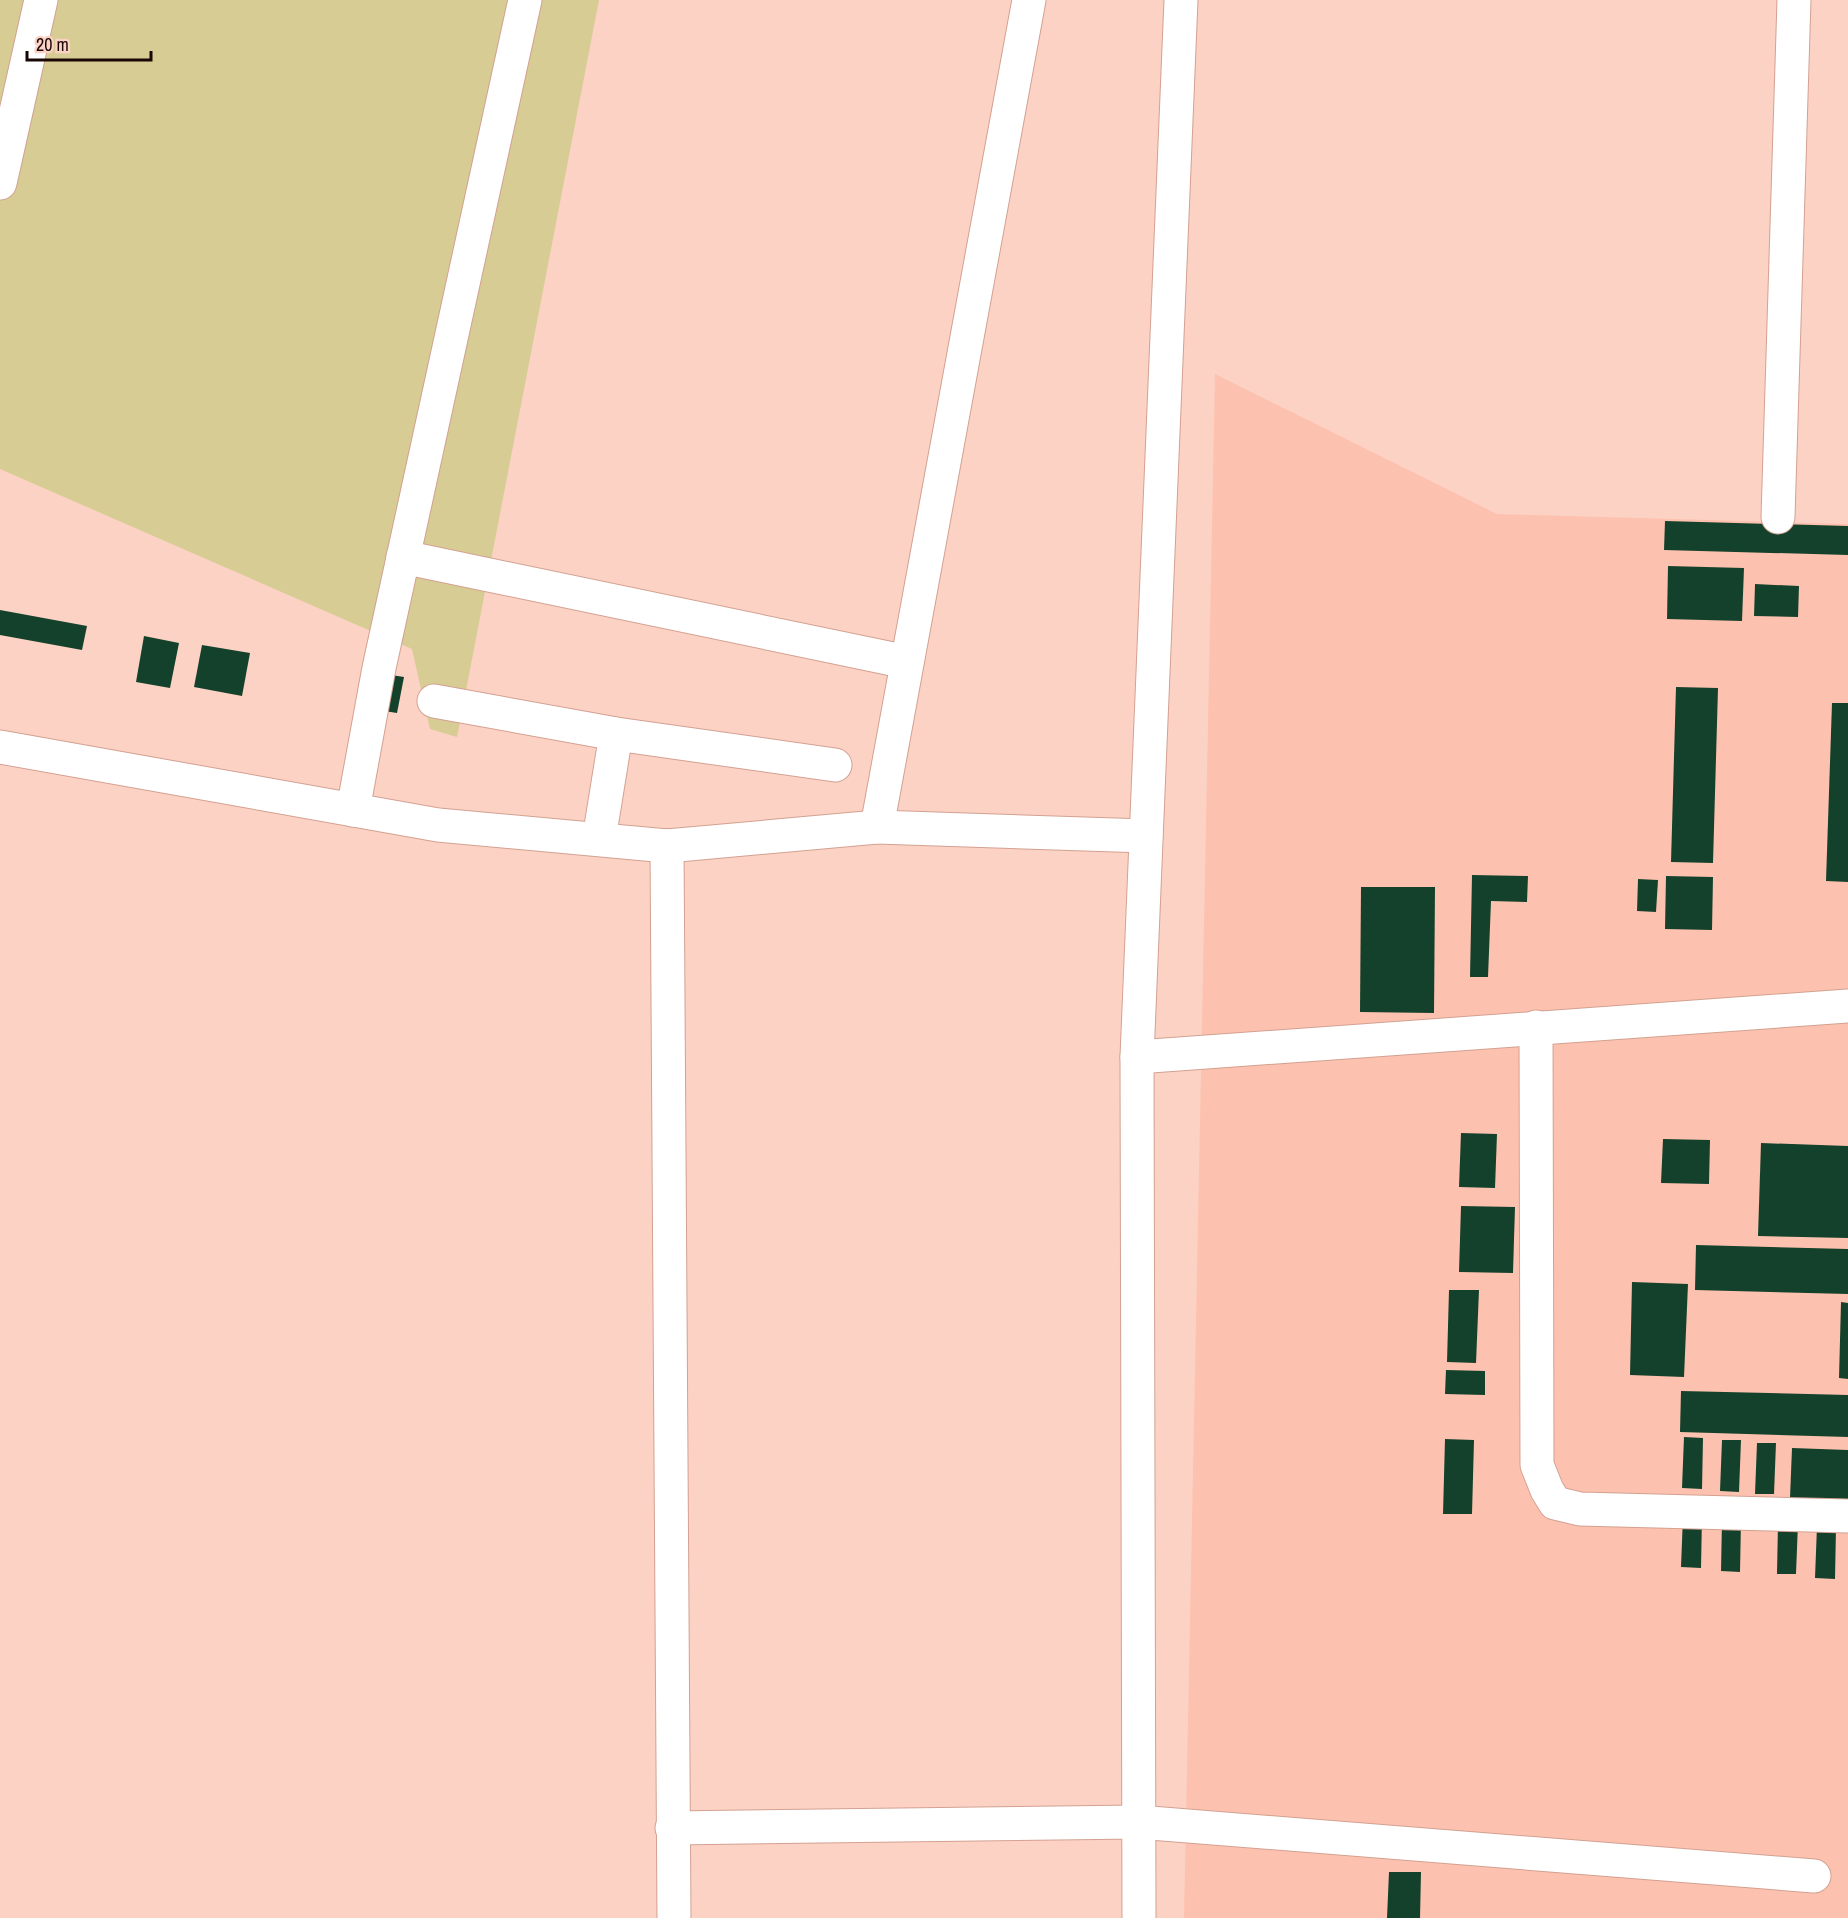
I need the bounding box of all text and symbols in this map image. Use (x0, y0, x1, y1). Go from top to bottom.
scale bar (27, 24, 152, 62)
text: 20 m (36, 32, 69, 57)

